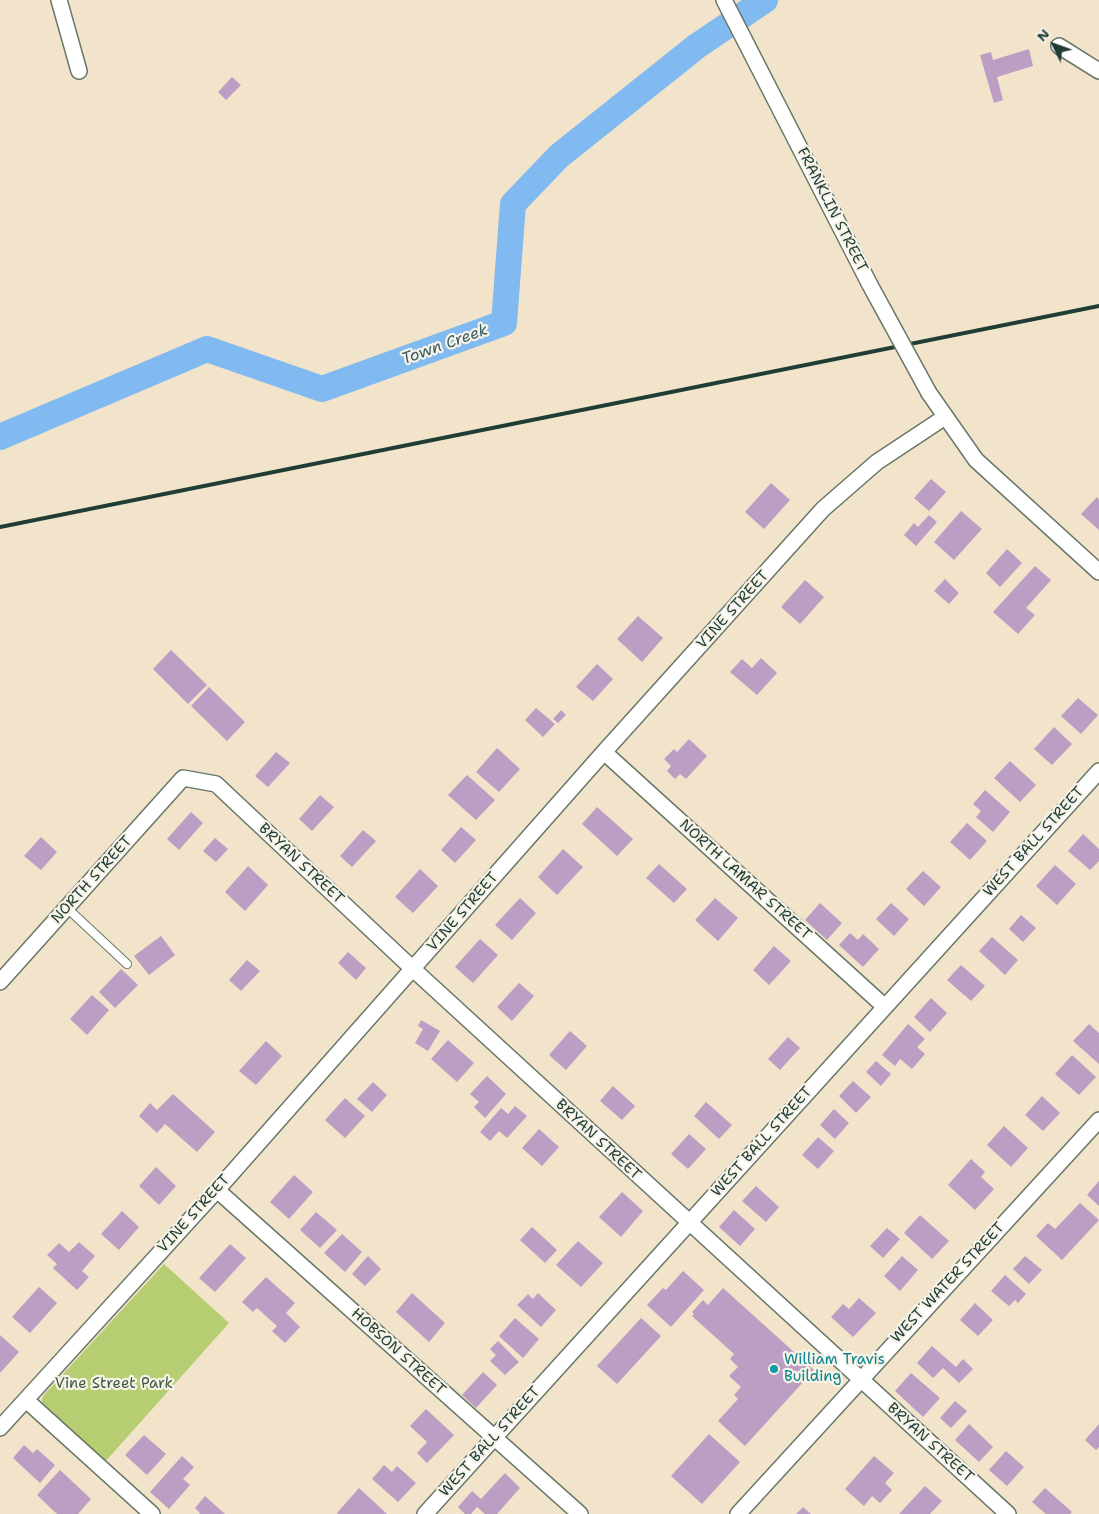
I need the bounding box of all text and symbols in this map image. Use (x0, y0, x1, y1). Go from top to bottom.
north arrow (1029, 20, 1079, 70)
text: N (1032, 25, 1053, 45)
street label: FRANKLIN STREET (793, 145, 871, 275)
water label: Town Creek (399, 321, 491, 369)
street label: VINE STREET (693, 567, 773, 653)
street label: WEST BALL STREET (980, 783, 1088, 901)
street label: NORTH LAMAR STREET (675, 816, 815, 944)
street label: BRYAN STREET (255, 820, 347, 908)
street label: NORTH STREET (48, 832, 136, 928)
street label: VINE STREET (424, 869, 502, 955)
street label: WEST BALL STREET (708, 1083, 816, 1201)
street label: BRYAN STREET (552, 1096, 644, 1184)
street label: VINE STREET (154, 1171, 234, 1257)
street label: WEST WATER STREET (887, 1219, 1009, 1347)
street label: HOBSON STREET (347, 1305, 449, 1399)
place label: William Travis Building (784, 1351, 885, 1386)
marker: William Travis Building (768, 1363, 780, 1375)
park label: Vine Street Park (55, 1375, 173, 1393)
street label: WEST BALL STREET (436, 1383, 544, 1501)
street label: BRYAN STREET (883, 1399, 977, 1487)

